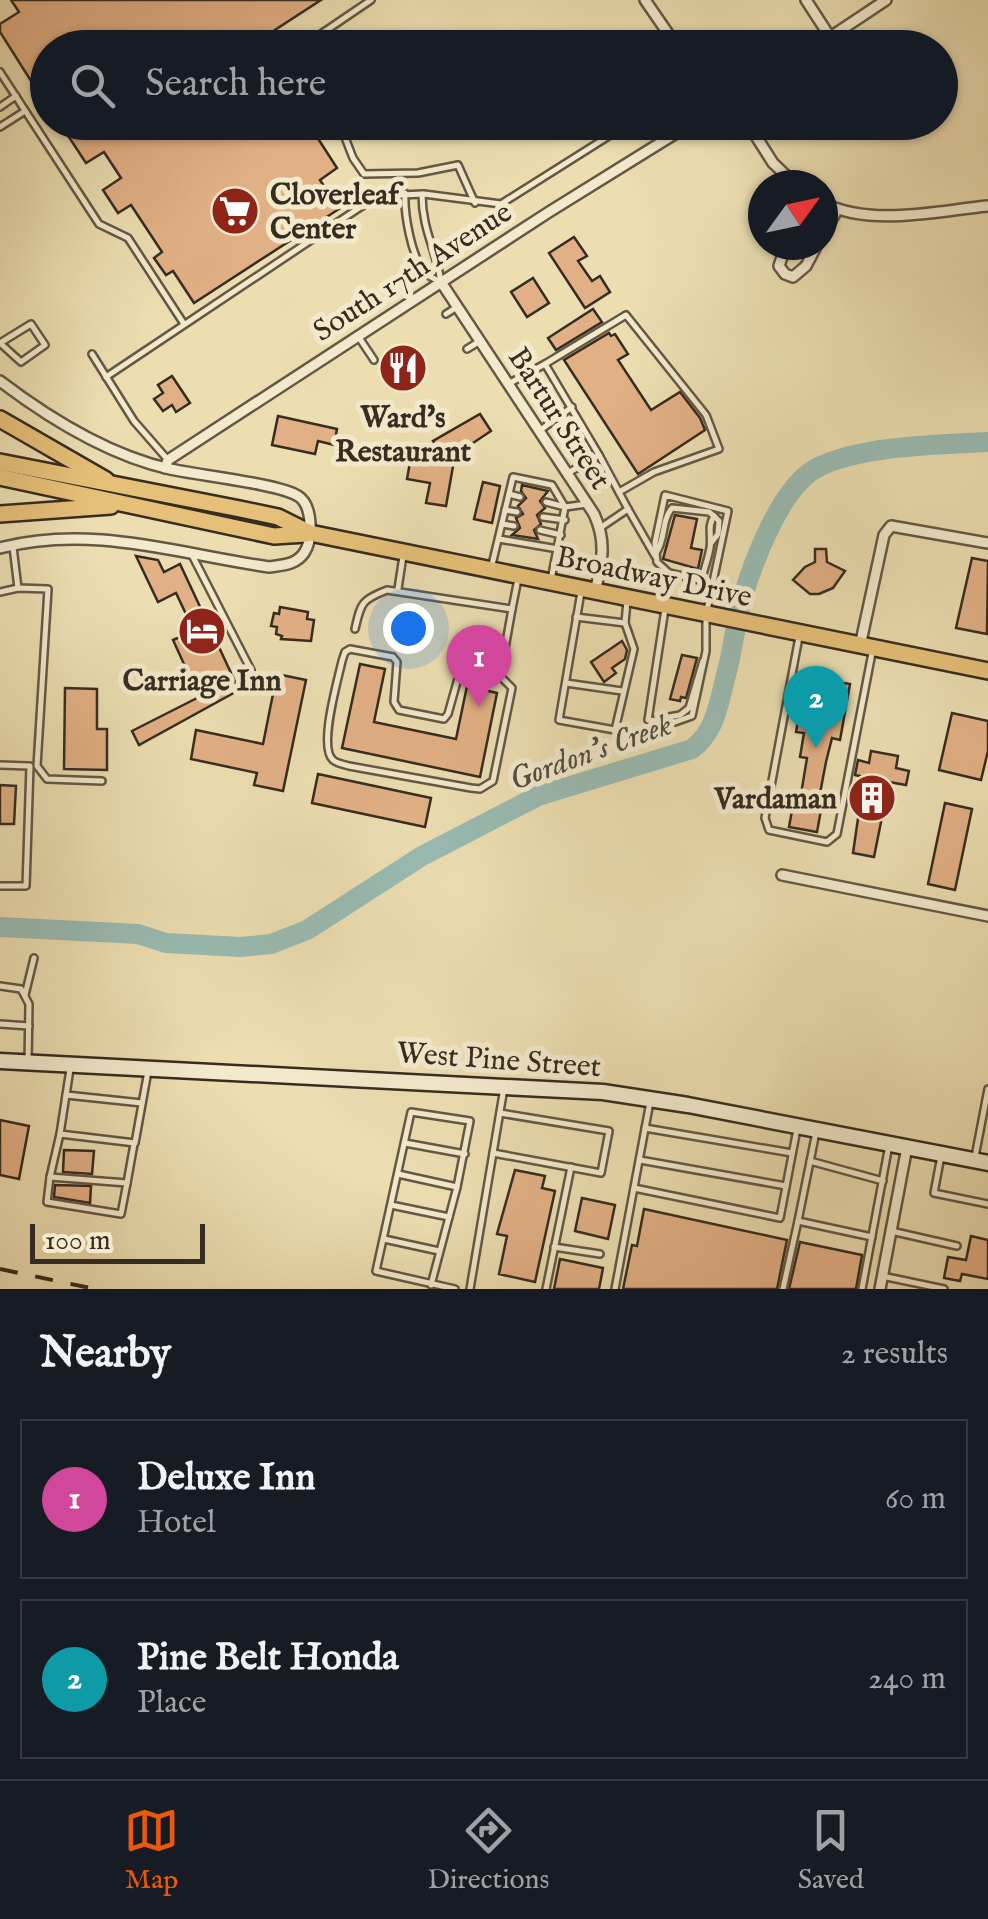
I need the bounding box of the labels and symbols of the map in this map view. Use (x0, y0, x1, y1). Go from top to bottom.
north arrow (748, 170, 838, 260)
place label: Cloverleaf Center (270, 177, 404, 249)
supermarket icon: Cloverleaf Center (209, 185, 261, 237)
street label: South 17th Avenue (307, 194, 520, 351)
street label: Bartur Street (498, 341, 618, 497)
restaurant icon: Ward's Restaurant (377, 342, 429, 394)
place label: Ward's Restaurant (335, 400, 472, 472)
street label: Broadway Drive (552, 539, 755, 617)
your location (383, 603, 434, 654)
hotel icon: Carriage Inn (176, 605, 228, 657)
pin: 1 (446, 624, 512, 707)
place label: Carriage Inn (123, 663, 281, 701)
pin: 2 (784, 666, 848, 748)
water label: Gordon's Creek (504, 705, 678, 802)
building icon: Vardaman (846, 772, 898, 824)
place label: Vardaman (713, 781, 837, 819)
street label: West Pine Street (396, 1035, 602, 1087)
scale bar (30, 1219, 205, 1264)

